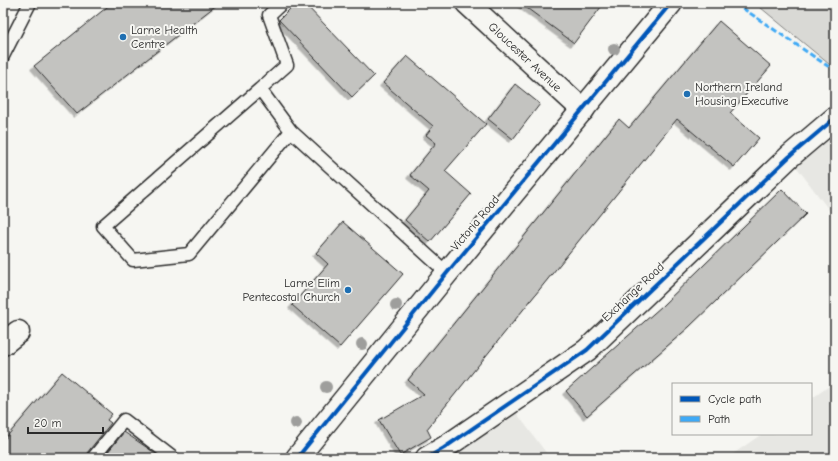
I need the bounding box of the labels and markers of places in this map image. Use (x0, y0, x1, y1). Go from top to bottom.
place label: Larne Health Centre (131, 23, 198, 51)
marker: Larne Health Centre (118, 32, 128, 42)
place label: Northern Ireland Housing Executive (695, 80, 788, 108)
marker: Northern Ireland Housing Executive (682, 89, 692, 99)
place label: Larne Elim Pentecostal Church (243, 276, 340, 304)
marker: Larne Elim Pentecostal Church (343, 285, 353, 295)

